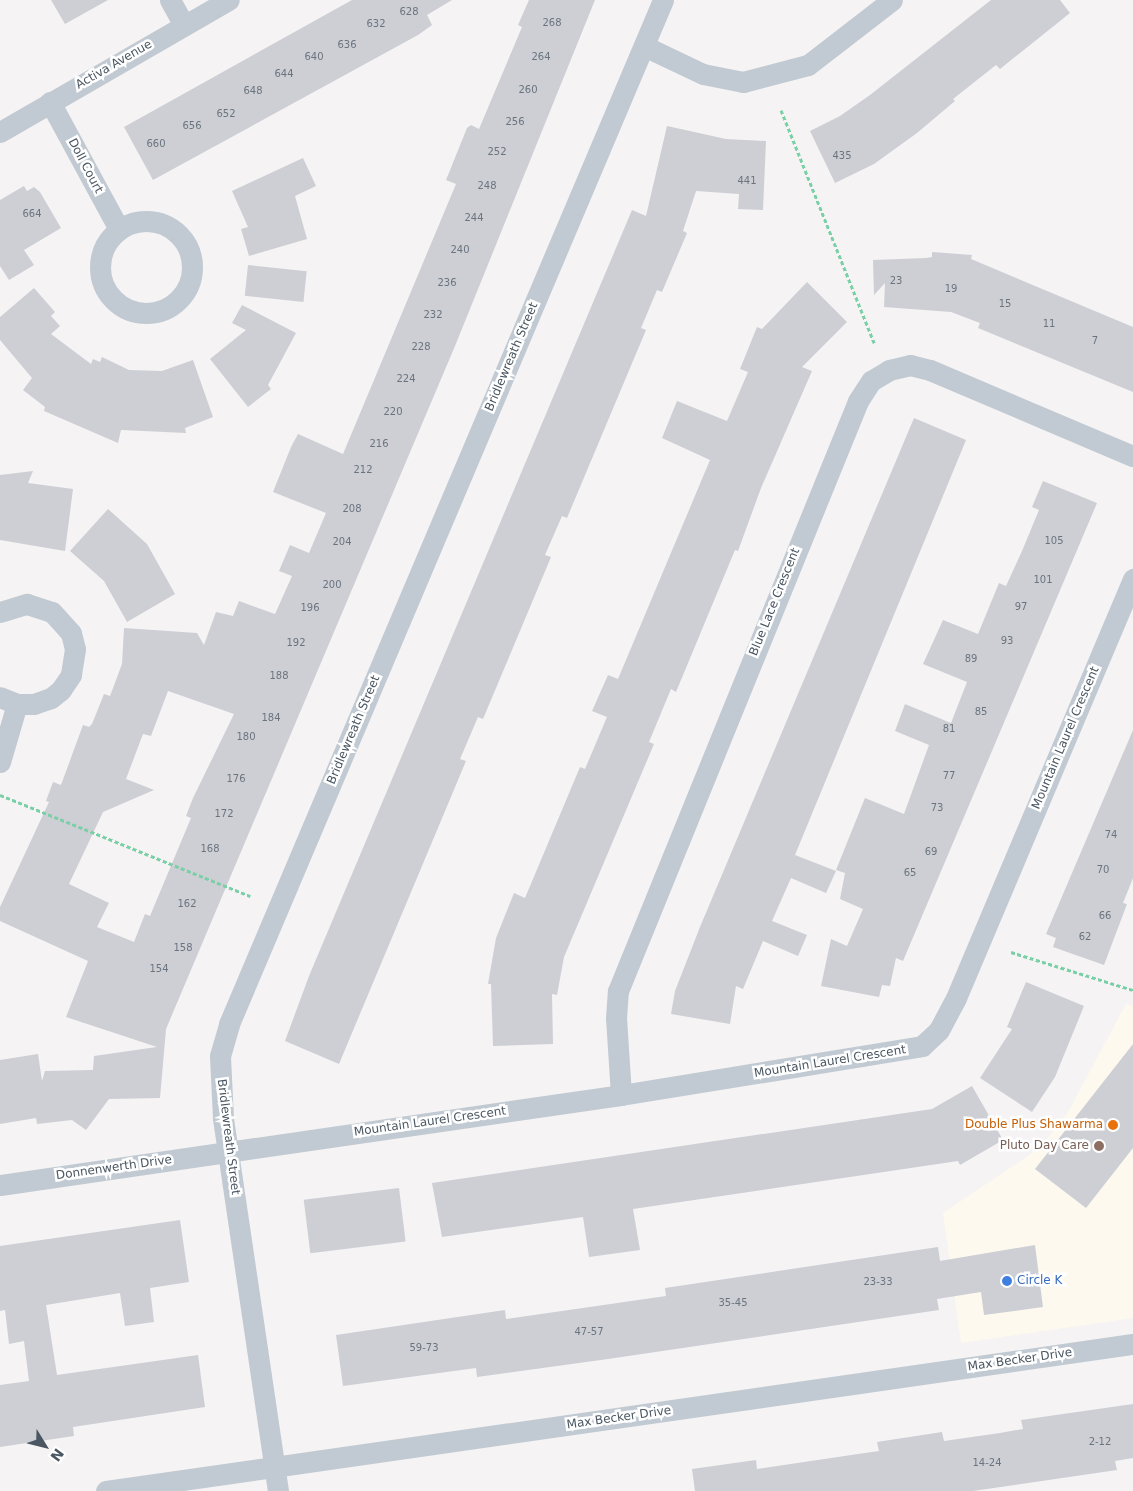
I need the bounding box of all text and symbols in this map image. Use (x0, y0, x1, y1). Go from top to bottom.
house number: 628 (399, 6, 419, 18)
house number: 268 (542, 17, 562, 29)
house number: 632 (366, 18, 386, 30)
street label: Activa Avenue (73, 37, 155, 93)
house number: 636 (337, 39, 357, 51)
house number: 640 (304, 51, 324, 63)
house number: 264 (531, 51, 551, 63)
house number: 644 (274, 68, 294, 80)
house number: 260 (518, 84, 538, 96)
house number: 648 (243, 85, 263, 97)
house number: 652 (216, 108, 236, 120)
house number: 256 (505, 116, 525, 128)
house number: 656 (182, 120, 202, 132)
street label: Doll Court (65, 136, 105, 196)
house number: 660 (146, 138, 166, 150)
house number: 252 (487, 146, 507, 158)
house number: 435 (832, 150, 852, 162)
house number: 441 (737, 175, 757, 187)
house number: 248 (477, 180, 497, 192)
house number: 664 (22, 208, 42, 220)
house number: 244 (464, 212, 484, 224)
house number: 240 (450, 244, 470, 256)
house number: 23 (890, 275, 902, 287)
house number: 236 (437, 277, 457, 289)
house number: 19 (945, 283, 957, 295)
house number: 15 (999, 298, 1011, 310)
street label: Bridlewreath Street (483, 301, 541, 413)
house number: 232 (423, 309, 443, 321)
house number: 11 (1043, 318, 1055, 330)
house number: 7 (1092, 335, 1098, 347)
house number: 228 (411, 341, 431, 353)
house number: 224 (396, 373, 416, 385)
house number: 220 (383, 406, 403, 418)
house number: 216 (369, 438, 389, 450)
house number: 212 (353, 464, 373, 476)
house number: 208 (342, 503, 362, 515)
house number: 105 (1044, 535, 1064, 547)
house number: 204 (332, 536, 352, 548)
street label: Blue Lace Crescent (747, 546, 803, 658)
house number: 101 (1033, 574, 1053, 586)
house number: 200 (322, 579, 342, 591)
house number: 97 (1015, 601, 1027, 613)
house number: 196 (300, 602, 320, 614)
house number: 93 (1001, 635, 1013, 647)
house number: 192 (286, 637, 306, 649)
house number: 89 (965, 653, 977, 665)
street label: Mountain Laurel Crescent (1029, 665, 1103, 811)
house number: 188 (269, 670, 289, 682)
street label: Bridlewreath Street (325, 674, 383, 786)
house number: 85 (975, 706, 987, 718)
house number: 184 (261, 712, 281, 724)
house number: 81 (943, 723, 955, 735)
house number: 180 (236, 731, 256, 743)
house number: 77 (943, 770, 955, 782)
house number: 176 (226, 773, 246, 785)
house number: 73 (931, 802, 943, 814)
house number: 172 (214, 808, 234, 820)
house number: 74 (1105, 829, 1117, 841)
house number: 168 (200, 843, 220, 855)
house number: 69 (925, 846, 937, 858)
house number: 70 (1097, 864, 1109, 876)
house number: 65 (904, 867, 916, 879)
house number: 162 (177, 898, 197, 910)
house number: 66 (1099, 910, 1111, 922)
house number: 62 (1079, 931, 1091, 943)
house number: 158 (173, 942, 193, 954)
house number: 154 (149, 963, 169, 975)
street label: Mountain Laurel Crescent (753, 1043, 907, 1081)
street label: Bridlewreath Street (214, 1078, 242, 1196)
street label: Mountain Laurel Crescent (353, 1104, 507, 1140)
place label: Double Plus Shawarma (965, 1118, 1103, 1132)
marker: Double Plus Shawarma (1107, 1119, 1119, 1131)
place label: Pluto Day Care (1000, 1139, 1089, 1153)
marker: Pluto Day Care (1093, 1140, 1105, 1152)
street label: Donnenwerth Drive (55, 1153, 173, 1183)
place label: Circle K (1017, 1274, 1062, 1288)
marker: Circle K (1001, 1275, 1013, 1287)
house number: 23-33 (863, 1276, 893, 1288)
house number: 35-45 (718, 1297, 748, 1309)
house number: 47-57 (574, 1326, 604, 1338)
house number: 59-73 (409, 1342, 439, 1354)
street label: Max Becker Drive (967, 1346, 1073, 1374)
street label: Max Becker Drive (566, 1404, 672, 1432)
north arrow (20, 1421, 70, 1471)
house number: 2-12 (1089, 1436, 1111, 1448)
text: N (47, 1445, 67, 1464)
house number: 14-24 (972, 1457, 1002, 1469)

